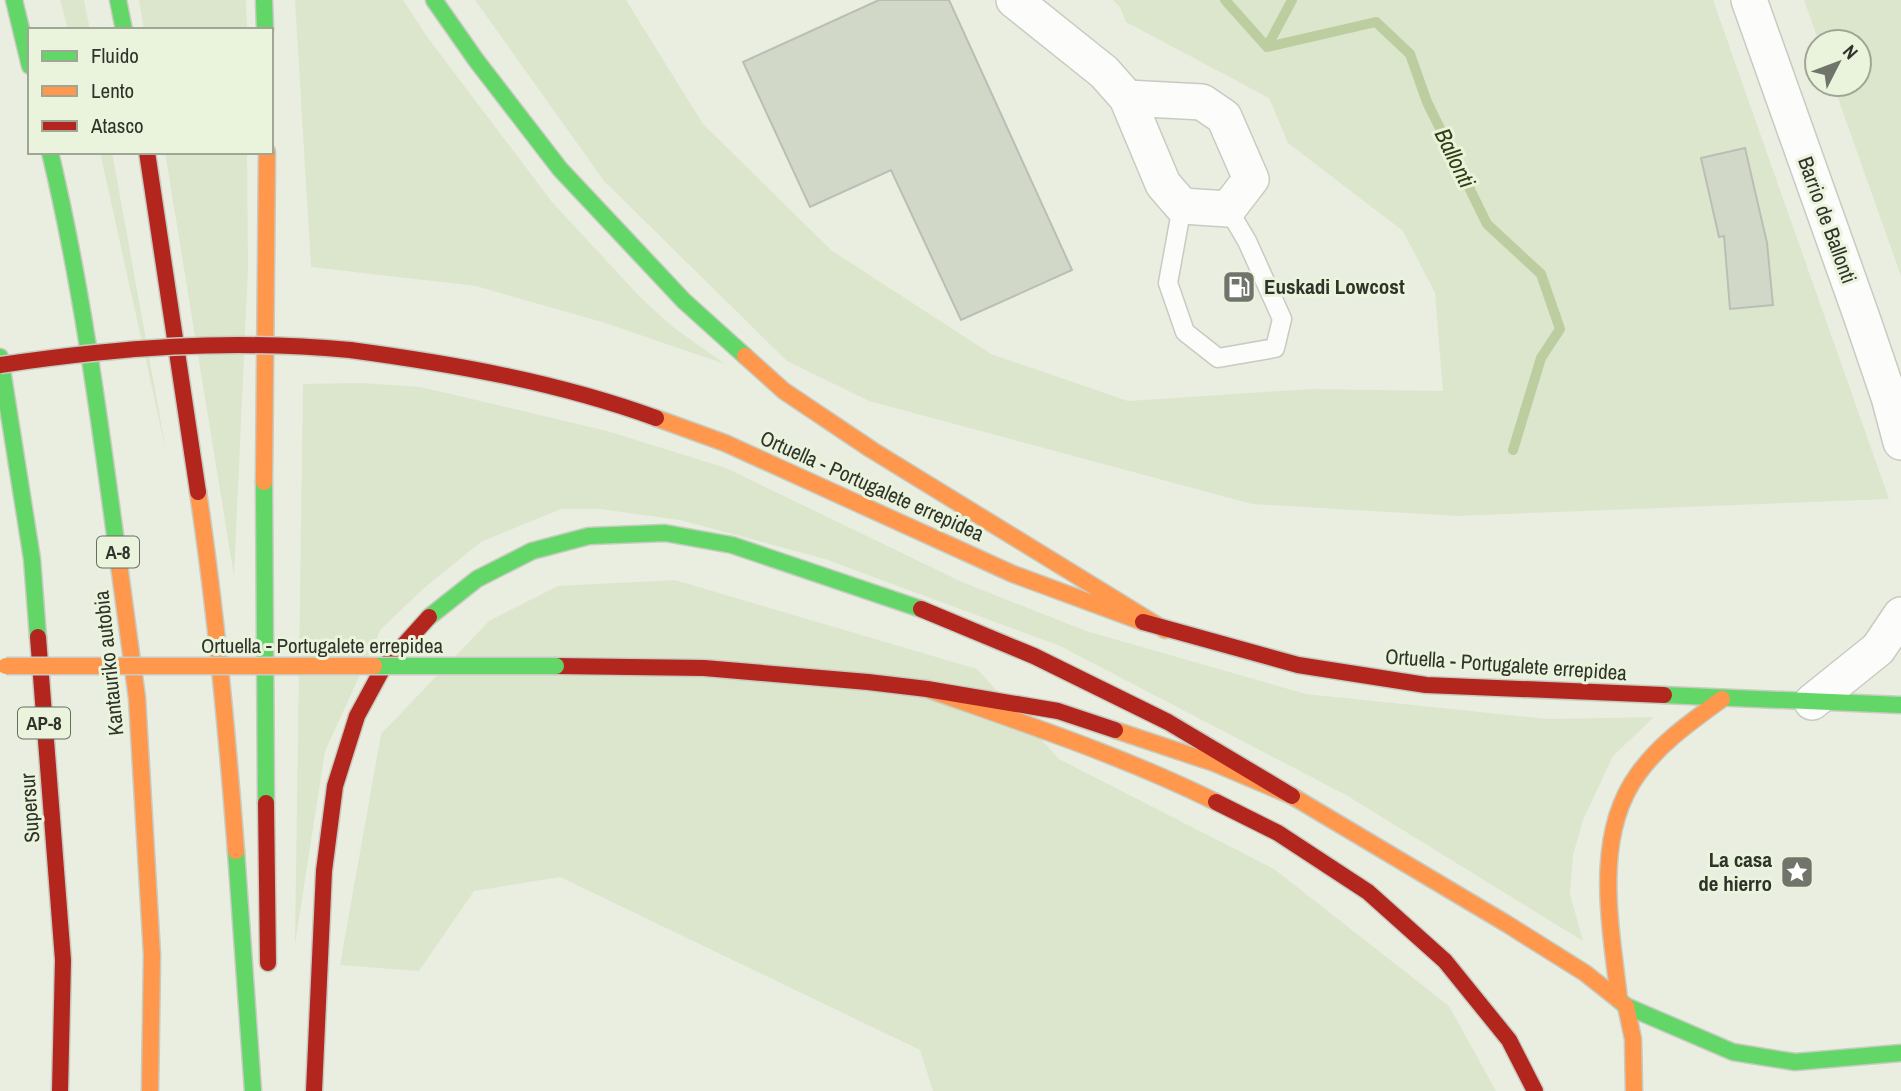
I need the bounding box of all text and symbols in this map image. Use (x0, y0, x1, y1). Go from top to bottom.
legend (28, 28, 273, 154)
north arrow (1803, 28, 1873, 98)
text: N (1837, 39, 1864, 65)
text: Fluido (91, 41, 139, 70)
text: Lento (91, 76, 134, 105)
text: Atasco (90, 111, 144, 140)
water label: Ballonti (1428, 123, 1483, 194)
street label: Barrio de Ballonti (1791, 152, 1864, 287)
fuel station icon: Euskadi Lowcost (1220, 268, 1258, 306)
place label: Euskadi Lowcost (1264, 272, 1405, 301)
street label: Ortuella - Portugalete errepidea (756, 423, 989, 548)
road number: A-8 (97, 537, 139, 568)
street label: Kantauriko autobia (86, 589, 131, 737)
street label: Ortuella - Portugalete errepidea (201, 631, 444, 660)
street label: Ortuella - Portugalete errepidea (1384, 642, 1628, 687)
road number: AP-8 (18, 708, 70, 738)
street label: Supersur (13, 772, 46, 844)
place label: La casa de hierro (1698, 845, 1772, 898)
place icon: La casa de hierro (1778, 853, 1816, 891)

